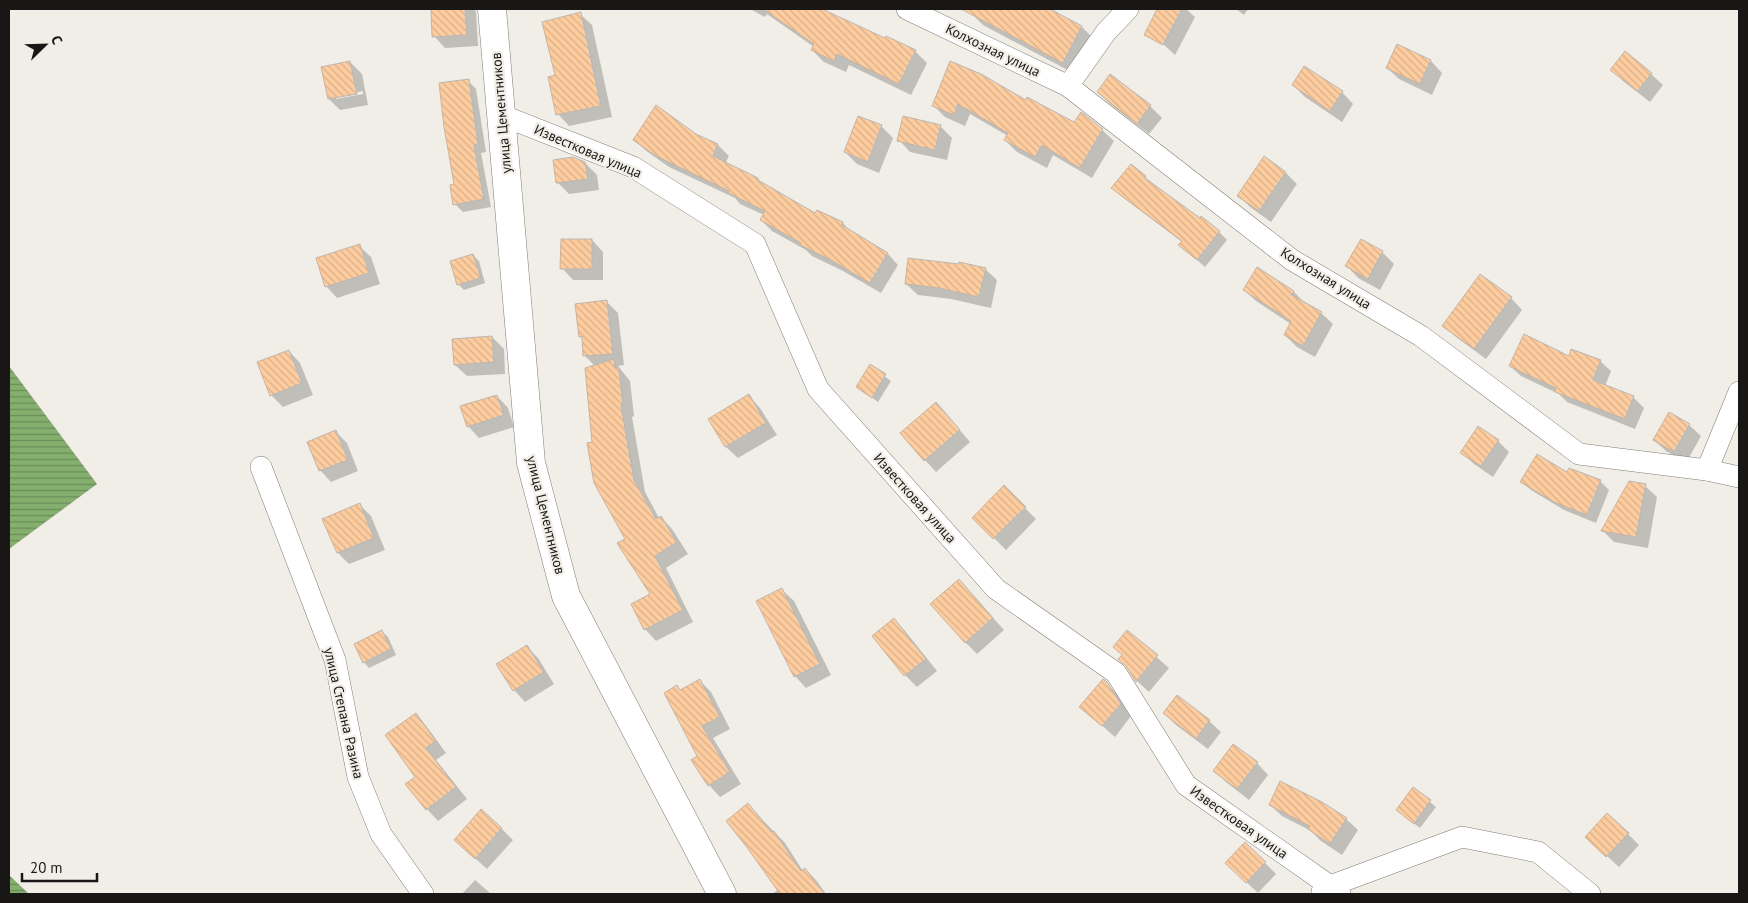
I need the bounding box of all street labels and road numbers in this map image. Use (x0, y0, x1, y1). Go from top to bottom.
street label: Колхозная улица (943, 19, 1043, 81)
street label: улица Цементников (487, 52, 515, 174)
street label: Известковая улица (531, 120, 645, 182)
street label: Колхозная улица (1277, 243, 1375, 313)
street label: Известковая улица (870, 449, 960, 547)
street label: улица Цементников (523, 454, 569, 576)
street label: улица Степана Разина (320, 646, 368, 780)
street label: Известковая улица (1187, 782, 1291, 862)

